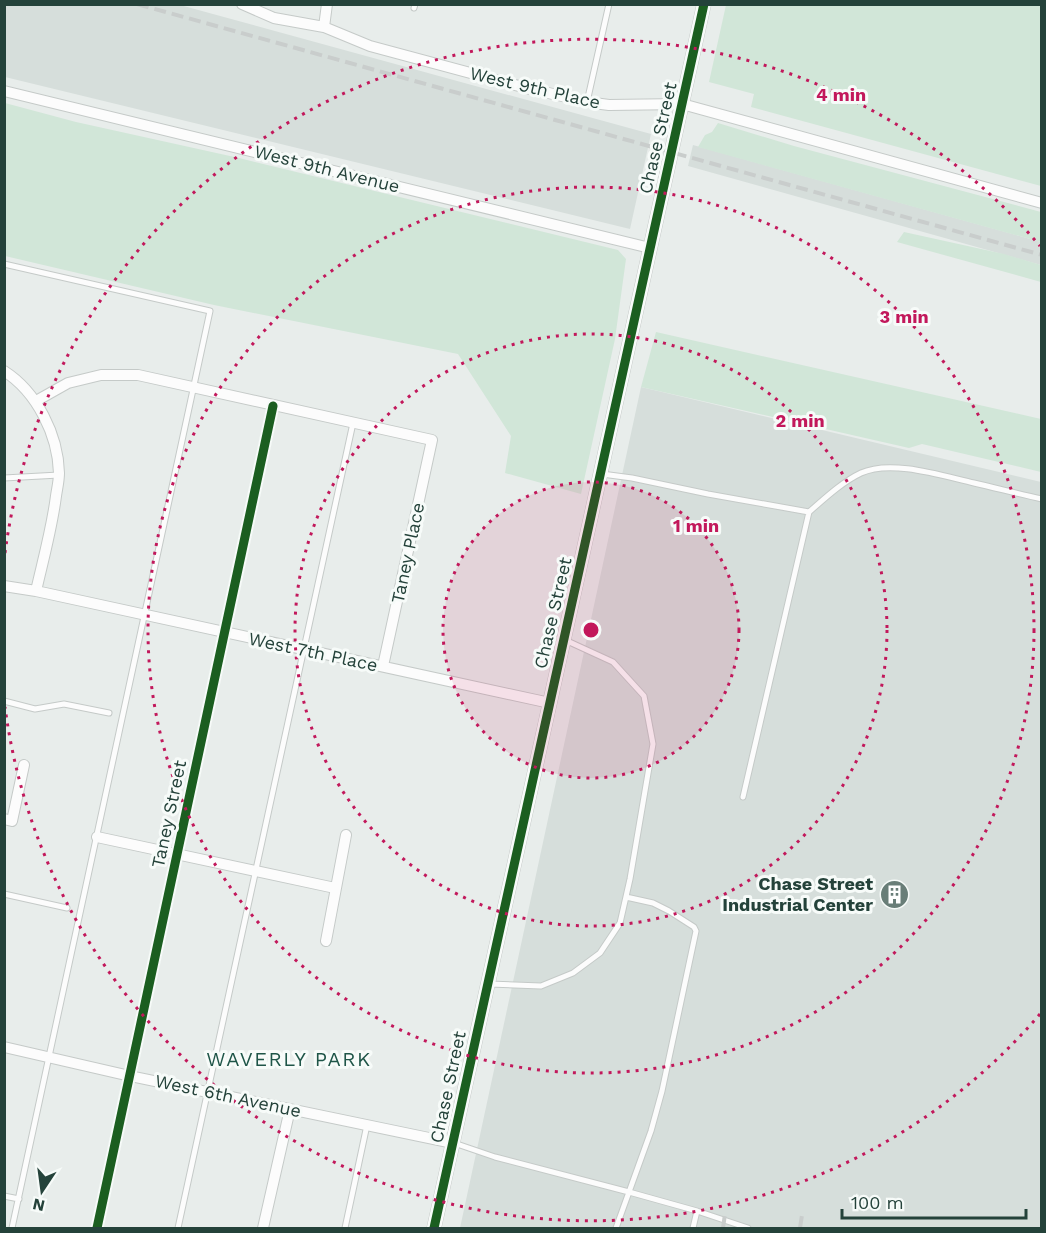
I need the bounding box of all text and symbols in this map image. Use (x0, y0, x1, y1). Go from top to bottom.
street label: West 9th Place (468, 62, 602, 113)
street label: Chase Street (634, 80, 681, 196)
text: 4 min (816, 84, 866, 105)
street label: West 9th Avenue (252, 140, 402, 197)
text: 3 min (879, 306, 929, 327)
text: 2 min (775, 410, 825, 431)
street label: Taney Place (387, 501, 428, 605)
text: 1 min (673, 515, 719, 536)
street label: Chase Street (529, 555, 576, 671)
centre of rings (581, 620, 601, 640)
street label: West 7th Place (247, 628, 380, 675)
street label: Taney Street (147, 758, 190, 870)
place label: Chase Street Industrial Center (722, 873, 873, 915)
building icon: Chase Street Industrial Center (878, 878, 910, 910)
street label: Chase Street (425, 1029, 470, 1145)
district label: WAVERLY PARK (206, 1047, 372, 1071)
street label: West 6th Avenue (153, 1070, 303, 1121)
north arrow (12, 1161, 72, 1221)
scale bar (842, 1182, 1026, 1220)
text: 100 m (851, 1192, 904, 1213)
text: N (31, 1195, 47, 1216)

